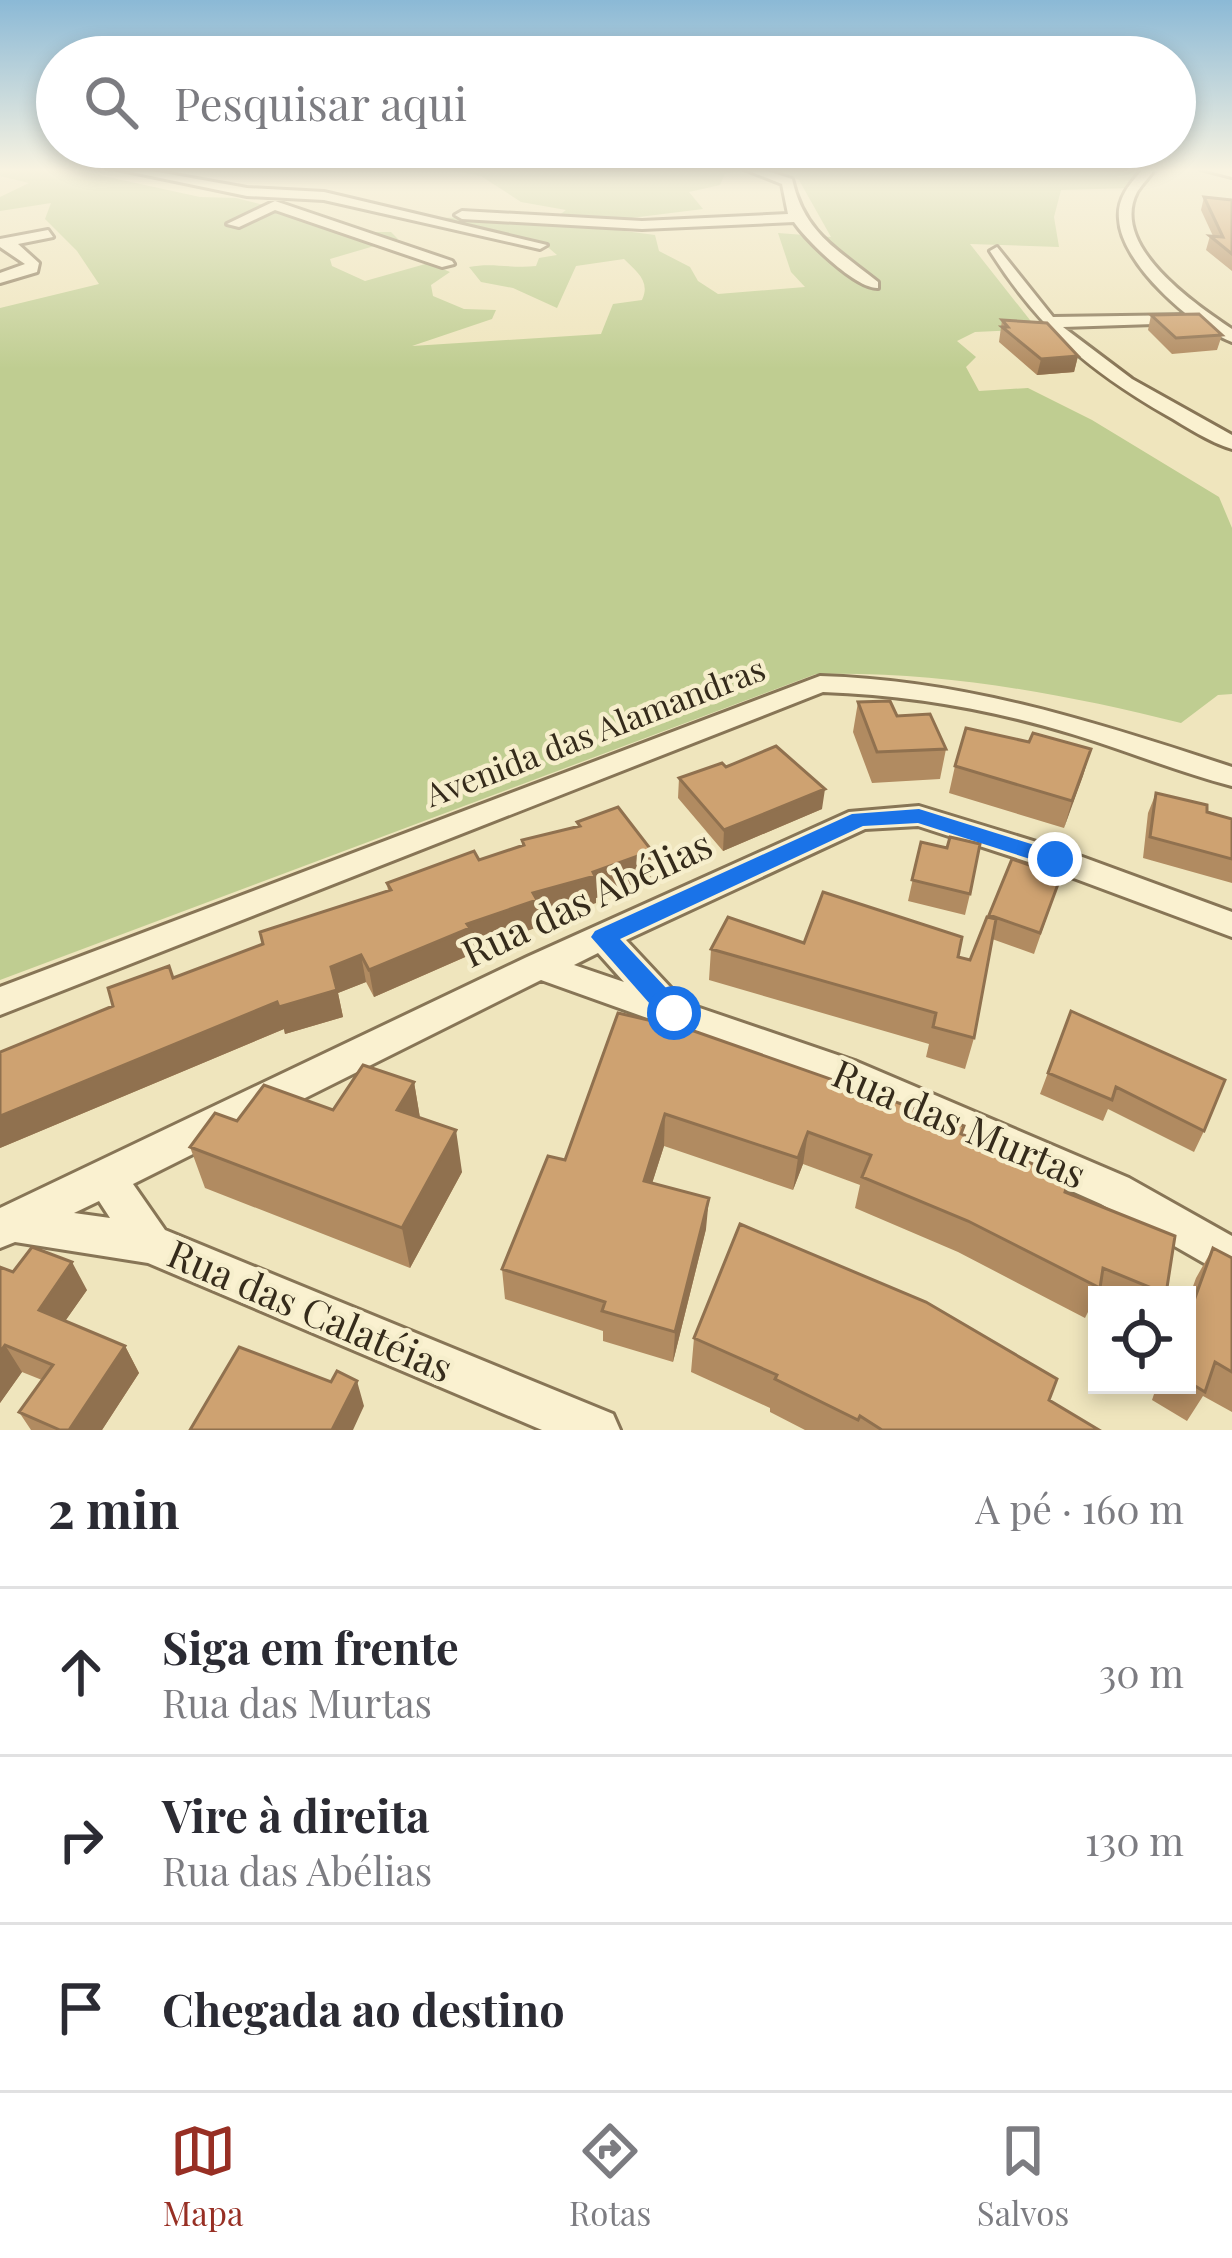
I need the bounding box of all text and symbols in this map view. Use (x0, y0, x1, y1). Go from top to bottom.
search box (36, 36, 1196, 168)
icon: search (78, 69, 144, 135)
text: Pesquisar aqui (174, 72, 467, 132)
street label: Avenida das Alamandras (417, 645, 771, 816)
street label: Rua das Abélias (453, 817, 720, 978)
route end (1028, 832, 1082, 886)
route start (647, 986, 701, 1040)
street label: Rua das Murtas (825, 1045, 1094, 1199)
street label: Rua das Calatéias (160, 1226, 461, 1393)
map controls (1088, 1286, 1196, 1394)
button: locate (1088, 1286, 1196, 1394)
text: 2 min (48, 1474, 180, 1542)
text: A pé · 160 m (975, 1482, 1184, 1534)
text: Siga em frente (162, 1616, 459, 1676)
icon: ahead (48, 1639, 114, 1705)
text: 30 m (1099, 1646, 1184, 1698)
text: Rua das Murtas (162, 1676, 432, 1728)
text: Vire à direita (162, 1784, 430, 1844)
icon: right (48, 1807, 114, 1873)
text: 130 m (1085, 1814, 1184, 1866)
text: Rua das Abélias (162, 1844, 432, 1896)
icon: arrive (48, 1975, 114, 2041)
text: Chegada ao destino (162, 1978, 565, 2038)
tab: Mapa (163, 2118, 243, 2234)
tab: Rotas (569, 2118, 651, 2234)
tab: Salvos (977, 2118, 1069, 2234)

